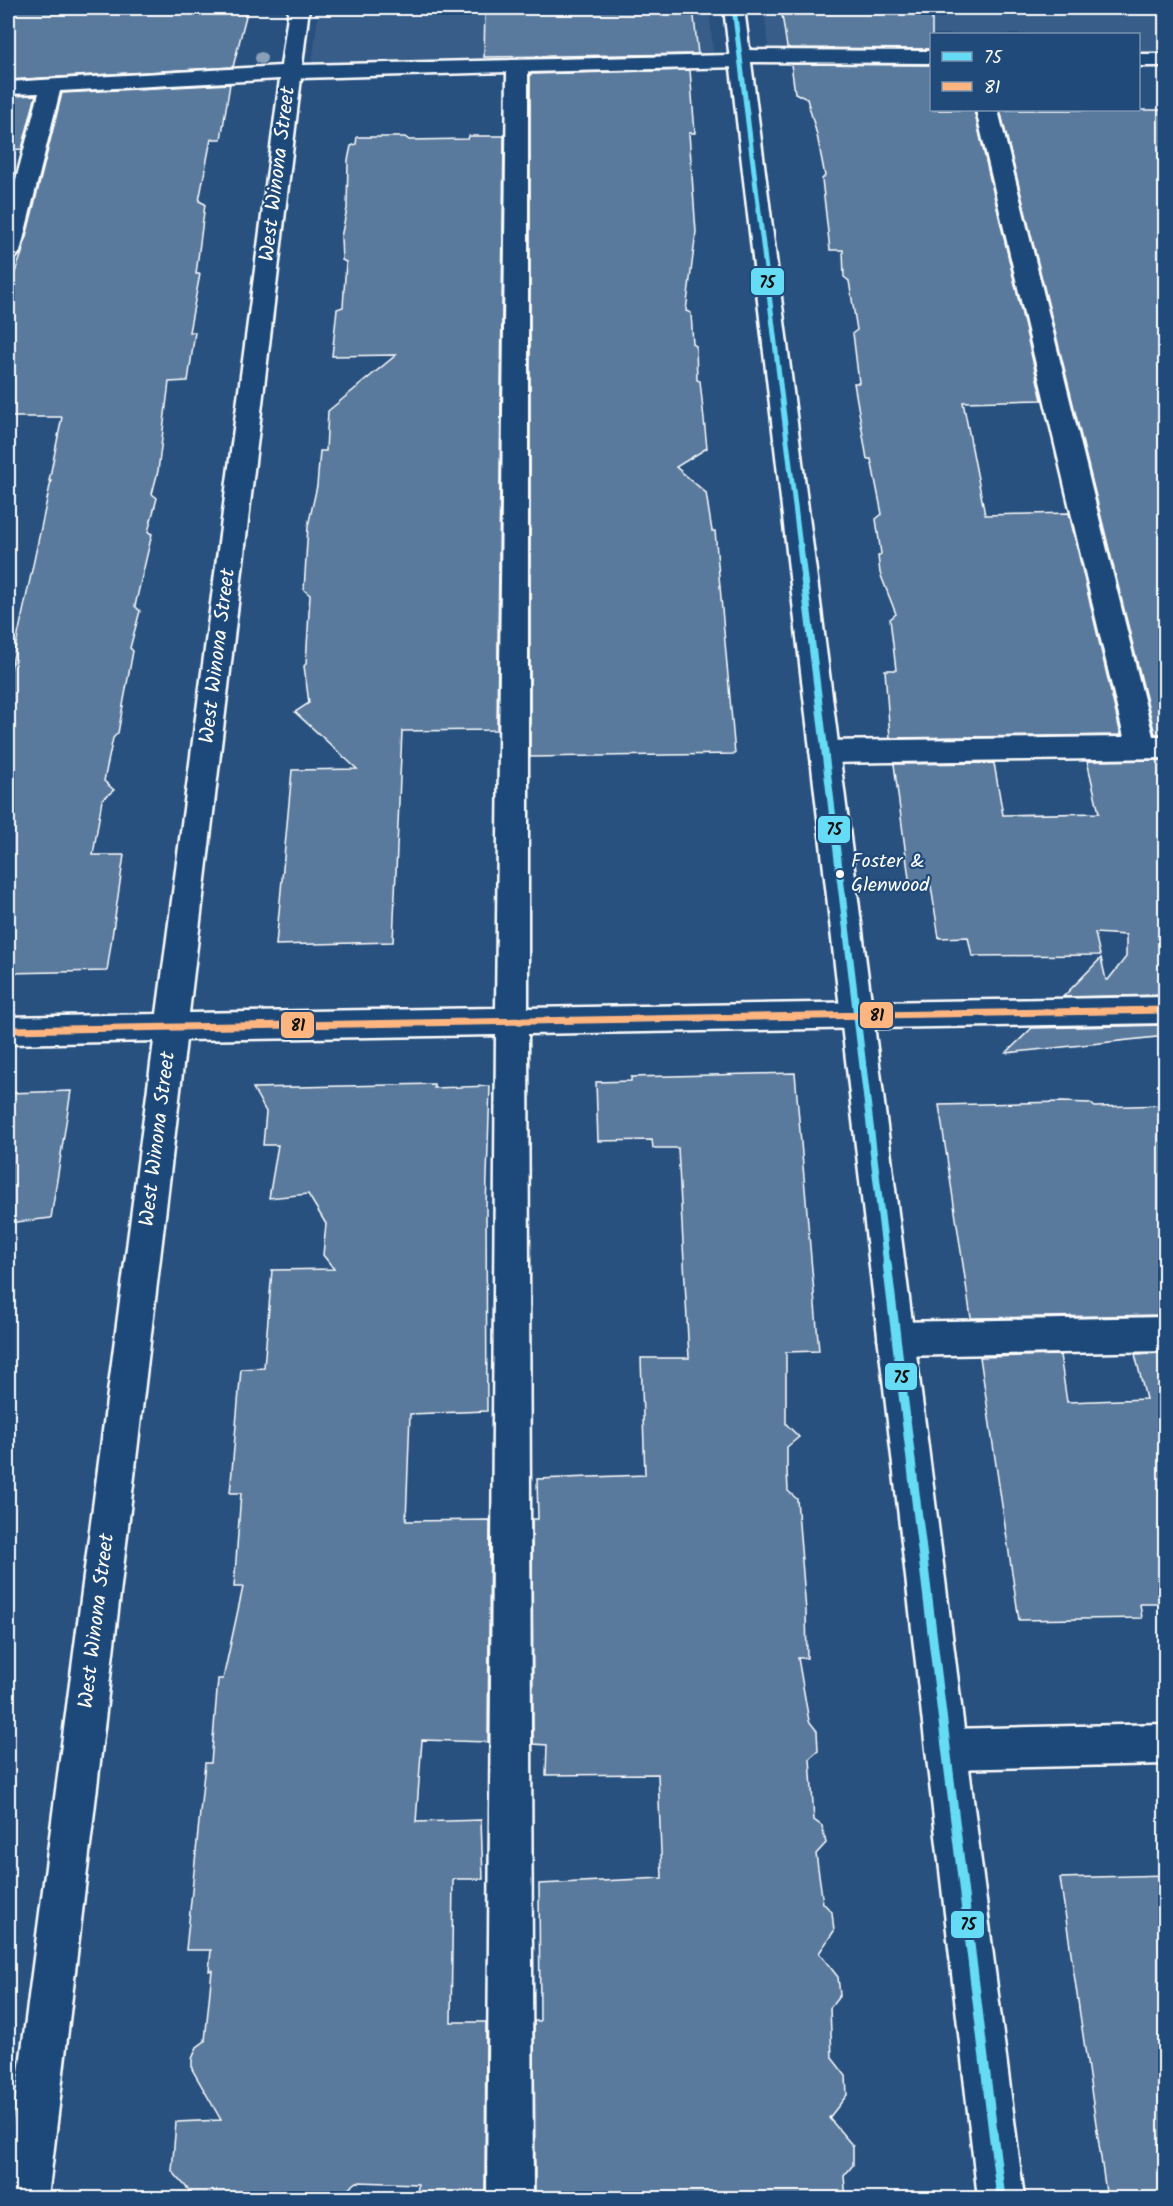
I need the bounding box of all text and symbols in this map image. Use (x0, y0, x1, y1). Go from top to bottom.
legend (930, 33, 1140, 111)
text: 75 (984, 44, 1003, 73)
text: 81 (984, 74, 1001, 103)
street label: West Winona Street (251, 84, 305, 263)
line badge: 75 (750, 267, 785, 296)
text: 75 (759, 271, 777, 296)
street label: West Winona Street (191, 566, 245, 745)
line badge: 75 (817, 815, 851, 844)
text: 75 (826, 818, 844, 843)
place label: Foster & Glenwood (851, 846, 930, 902)
marker: Foster & Glenwood (834, 868, 846, 880)
line badge: 81 (859, 1001, 894, 1029)
text: 81 (870, 1004, 884, 1029)
line badge: 81 (280, 1011, 315, 1039)
text: 81 (291, 1014, 305, 1039)
street label: West Winona Street (131, 1049, 185, 1228)
line badge: 75 (884, 1362, 918, 1391)
text: 75 (893, 1366, 911, 1391)
street label: West Winona Street (70, 1531, 124, 1710)
line badge: 75 (950, 1910, 985, 1939)
text: 75 (960, 1913, 978, 1938)

